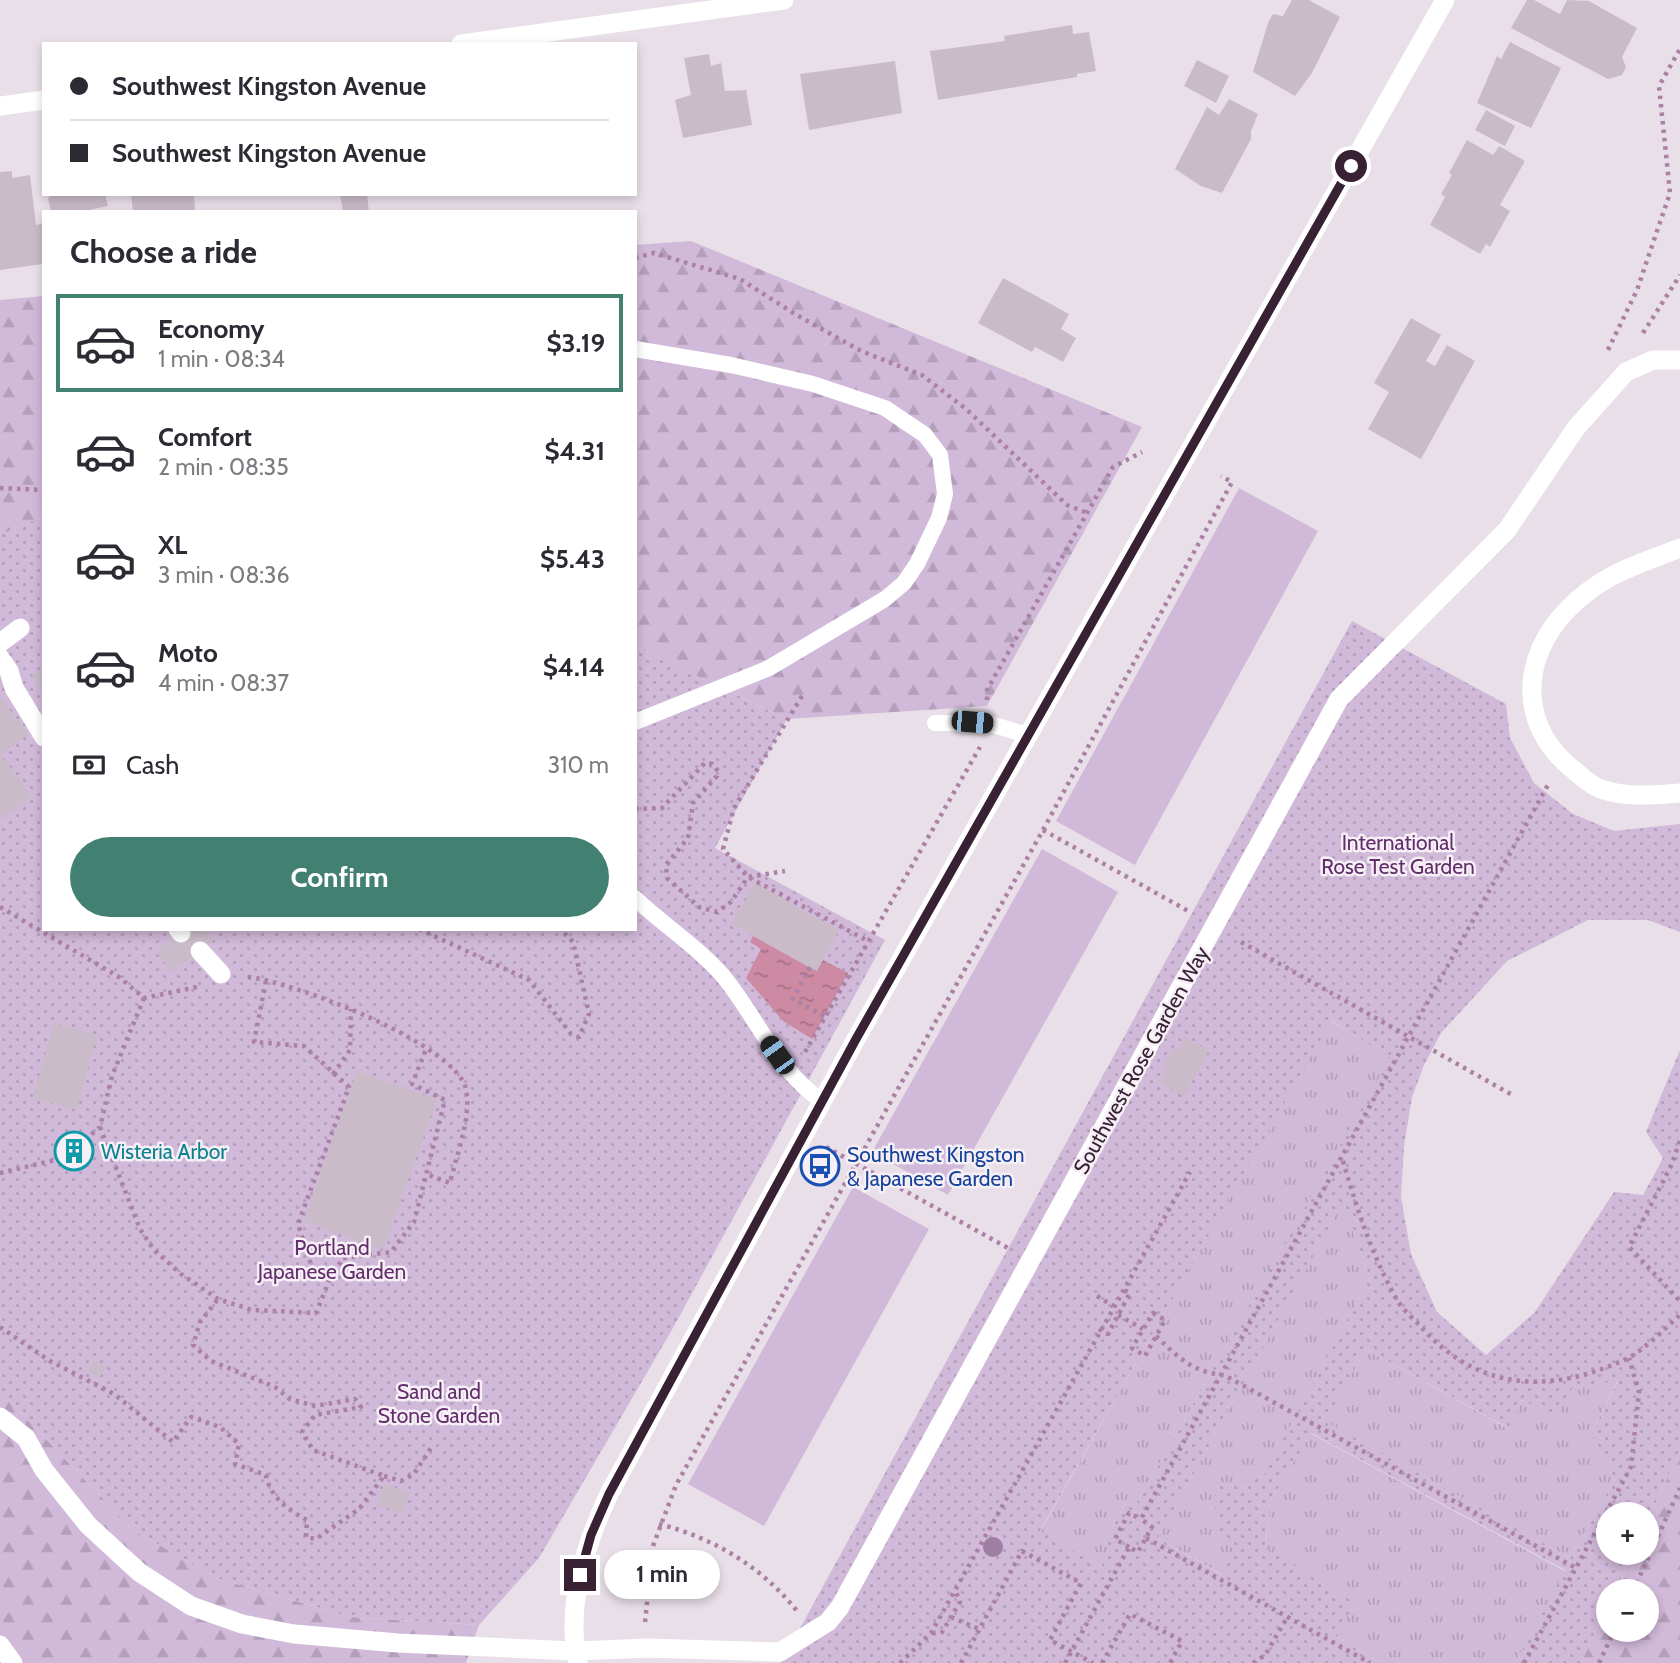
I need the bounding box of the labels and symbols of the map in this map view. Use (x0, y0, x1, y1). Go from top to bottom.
route start (1335, 150, 1367, 182)
car (951, 710, 994, 734)
park label: International Rose Test Garden (1321, 830, 1475, 879)
street label: Southwest Rose Garden Way (1068, 942, 1214, 1178)
car (757, 1032, 798, 1078)
building icon: Wisteria Arbor (53, 1130, 95, 1172)
place label: Wisteria Arbor (101, 1139, 227, 1164)
place label: Southwest Kingston & Japanese Garden (847, 1142, 1025, 1191)
bus stop icon: Southwest Kingston & Japanese Garden (799, 1145, 841, 1187)
park label: Portland Japanese Garden (257, 1235, 406, 1284)
park label: Sand and Stone Garden (378, 1379, 500, 1428)
callout: 1 min (604, 1550, 720, 1600)
route end (564, 1559, 596, 1591)

